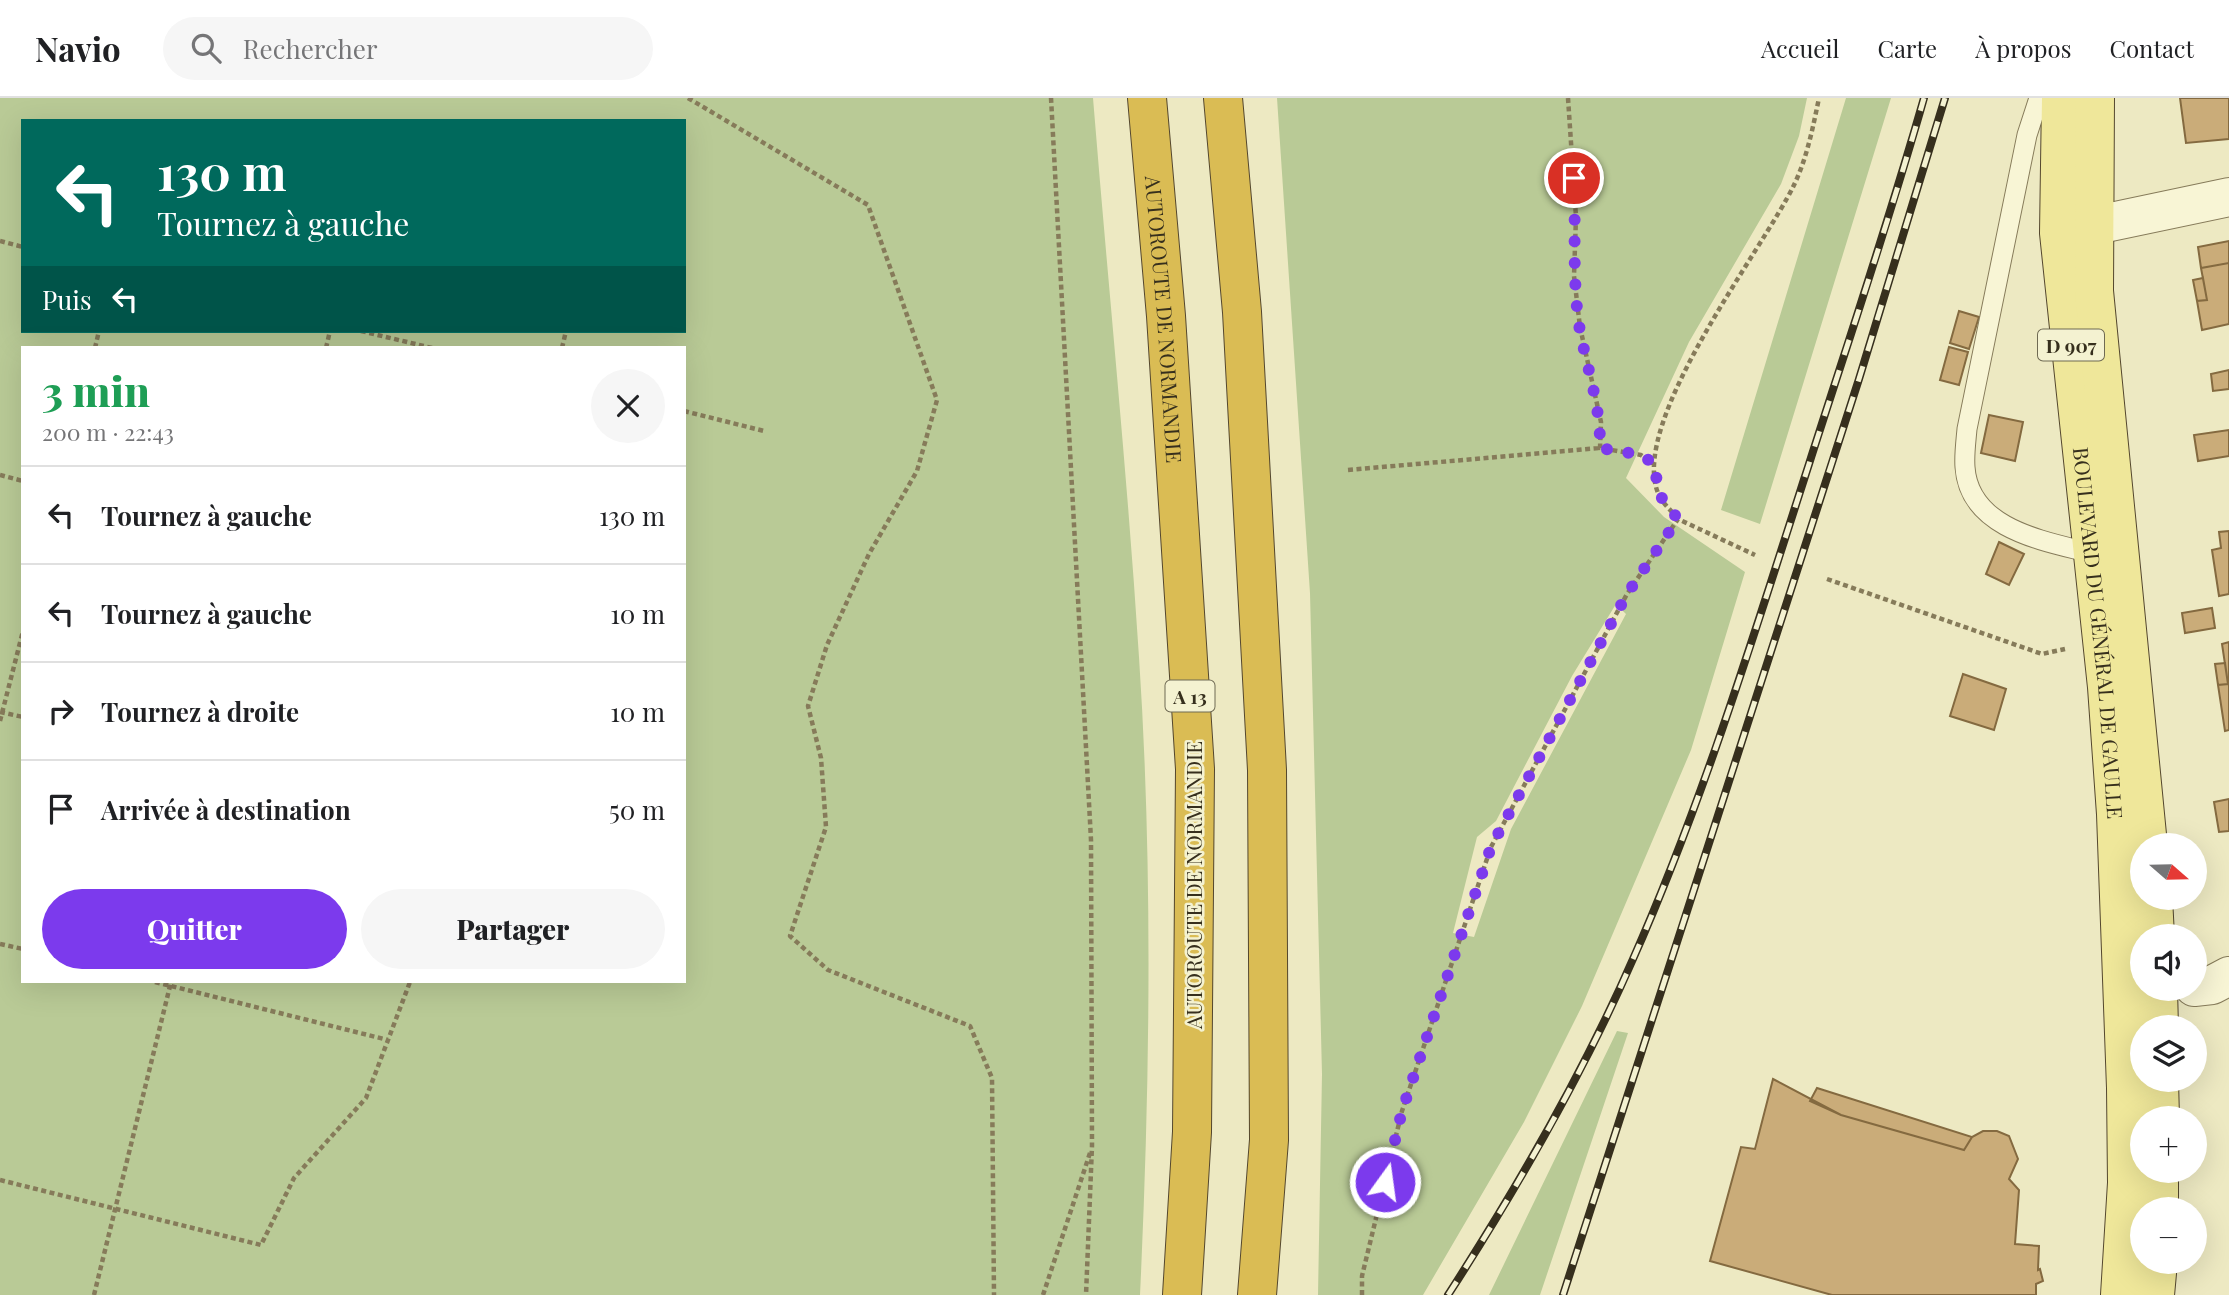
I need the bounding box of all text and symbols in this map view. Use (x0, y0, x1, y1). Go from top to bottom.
search box (163, 17, 653, 80)
text: Navio (35, 26, 121, 70)
icon: search (187, 29, 225, 67)
text: Rechercher (243, 31, 378, 66)
text: Accueil (1761, 32, 1839, 64)
text: Carte (1877, 32, 1937, 64)
text: À propos (1975, 32, 2071, 64)
text: Contact (2109, 32, 2194, 64)
text: 130 m (157, 138, 287, 203)
icon: left (42, 147, 133, 238)
pin (1544, 148, 1604, 208)
icon: arrive (1555, 159, 1593, 197)
street label: AUTOROUTE DE NORMANDIE (1140, 173, 1189, 464)
text: Tournez à gauche (157, 201, 410, 244)
icon: left (106, 280, 144, 318)
text: Puis (42, 282, 92, 317)
road number: D 907 (2038, 330, 2104, 360)
text: 3 min (42, 362, 150, 418)
button: close (591, 369, 665, 443)
text: 200 m · 22:43 (42, 416, 174, 447)
street label: BOULEVARD DU GÉNÉRAL DE GAULLE (2068, 446, 2130, 820)
icon: left (42, 496, 80, 534)
text: Tournez à gauche (101, 498, 312, 533)
text: 130 m (599, 498, 665, 533)
icon: left (42, 594, 80, 632)
text: Tournez à gauche (101, 596, 312, 631)
text: 10 m (610, 596, 665, 631)
road number: A 13 (1166, 680, 1214, 712)
icon: right (42, 692, 80, 730)
text: Tournez à droite (101, 694, 299, 729)
text: 10 m (610, 694, 665, 729)
street label: AUTOROUTE DE NORMANDIE (1179, 741, 1207, 1030)
icon: arrive (42, 790, 80, 828)
text: Arrivée à destination (101, 792, 351, 827)
text: 50 m (609, 792, 665, 827)
north arrow (2130, 833, 2207, 910)
map controls (2130, 833, 2207, 1274)
button: Quitter (42, 889, 347, 969)
button: Partager (361, 889, 665, 969)
button: sound (2130, 924, 2207, 1001)
button: layers (2130, 1015, 2207, 1092)
button: + (2130, 1106, 2207, 1183)
position arrow (1348, 1145, 1422, 1219)
button: − (2130, 1197, 2207, 1274)

